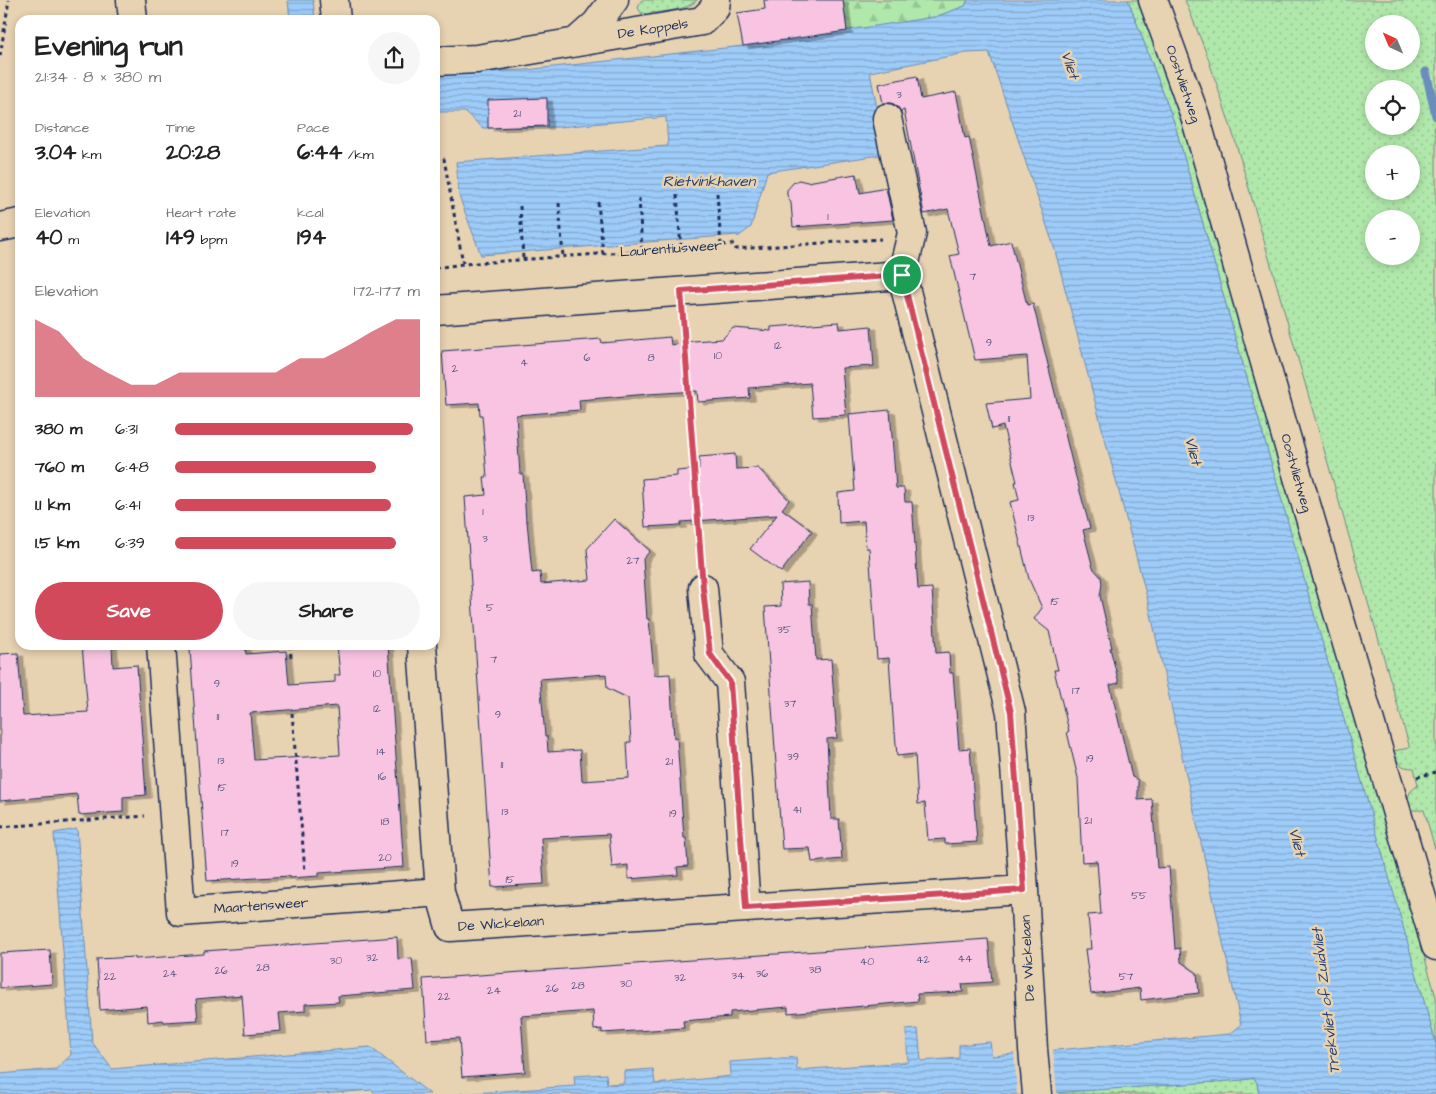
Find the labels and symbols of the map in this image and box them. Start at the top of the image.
street label: De Koppels [616,14,690,44]
north arrow [1365,15,1420,70]
street label: Oostvlietweg [1160,43,1206,125]
water label: Vliet [1056,48,1085,83]
house number: 3 [896,87,902,102]
house number: 21 [513,106,521,121]
water label: Rietvinkhaven [663,171,757,192]
house number: 1 [827,209,829,224]
street label: Laurentiusweer [619,235,723,263]
pin [881,254,923,296]
house number: 7 [970,269,977,284]
house number: 9 [986,335,992,350]
house number: 12 [774,338,783,353]
house number: 10 [714,348,722,363]
house number: 6 [584,350,591,365]
house number: 8 [647,350,655,365]
house number: 4 [520,355,528,370]
house number: 2 [452,361,459,376]
house number: 11 [1008,411,1011,426]
street label: Oostvlietweg [1275,431,1317,515]
water label: Vliet [1179,435,1207,469]
house number: 1 [482,504,484,519]
house number: 13 [1027,510,1035,525]
house number: 3 [482,531,488,546]
house number: 27 [626,553,640,568]
house number: 15 [1050,594,1060,609]
house number: 5 [486,600,494,615]
house number: 35 [777,622,791,637]
house number: 7 [491,652,498,667]
house number: 10 [373,666,381,681]
house number: 9 [214,676,220,691]
house number: 17 [1072,683,1080,698]
house number: 37 [784,696,796,711]
house number: 12 [373,701,382,716]
house number: 9 [495,707,501,722]
house number: 11 [217,709,220,724]
house number: 14 [377,744,386,759]
house number: 39 [787,749,799,764]
house number: 19 [1086,751,1094,766]
house number: 13 [217,753,225,768]
house number: 21 [665,754,673,769]
house number: 11 [501,757,504,772]
house number: 16 [378,769,386,784]
house number: 15 [217,780,227,795]
house number: 41 [793,802,802,817]
house number: 13 [501,804,509,819]
house number: 19 [669,806,677,821]
house number: 21 [1084,813,1092,828]
house number: 18 [381,814,389,829]
house number: 17 [221,825,229,840]
water label: Vliet [1283,826,1311,860]
house number: 20 [378,850,392,865]
house number: 19 [231,856,239,871]
house number: 15 [505,872,515,887]
house number: 55 [1131,888,1147,903]
street label: Maartensweer [213,893,309,919]
street label: De Wickelaan [457,911,545,937]
street label: De Wickelaan [1016,915,1040,1001]
water label: Trekvliet of Zuidvliet [1306,925,1345,1075]
house number: 32 [366,950,379,965]
house number: 44 [958,951,973,966]
house number: 42 [916,952,931,967]
house number: 30 [330,953,342,968]
house number: 40 [860,954,874,969]
house number: 28 [256,960,270,975]
house number: 38 [809,962,821,977]
house number: 26 [214,963,228,978]
house number: 24 [163,966,177,981]
house number: 36 [756,966,768,981]
house number: 34 [731,968,745,983]
house number: 22 [104,969,117,984]
house number: 57 [1119,969,1134,984]
house number: 32 [674,970,687,985]
house number: 30 [620,976,632,991]
house number: 28 [571,978,585,993]
house number: 26 [545,981,559,996]
house number: 24 [487,983,501,998]
house number: 22 [438,989,451,1004]

